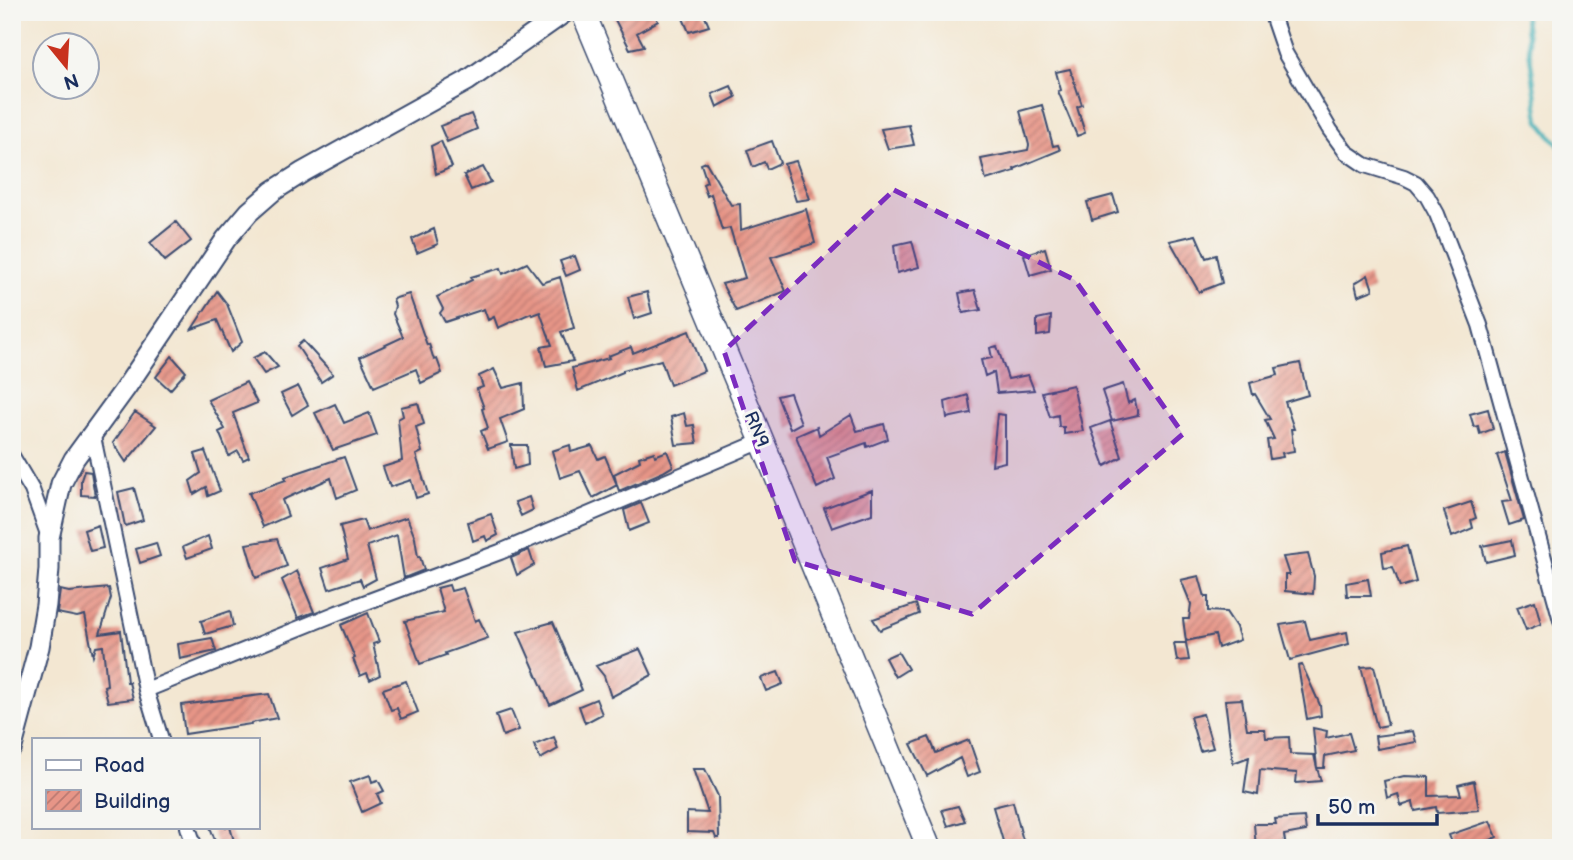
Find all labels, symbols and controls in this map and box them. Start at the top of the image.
north arrow [32,32,102,102]
text: N [60,68,81,94]
street label: RN9 [740,408,773,450]
legend [32,738,259,828]
text: Road [94,753,145,778]
scale bar [1318,783,1436,827]
text: Building [94,789,170,814]
text: 50 m [1328,795,1375,820]

